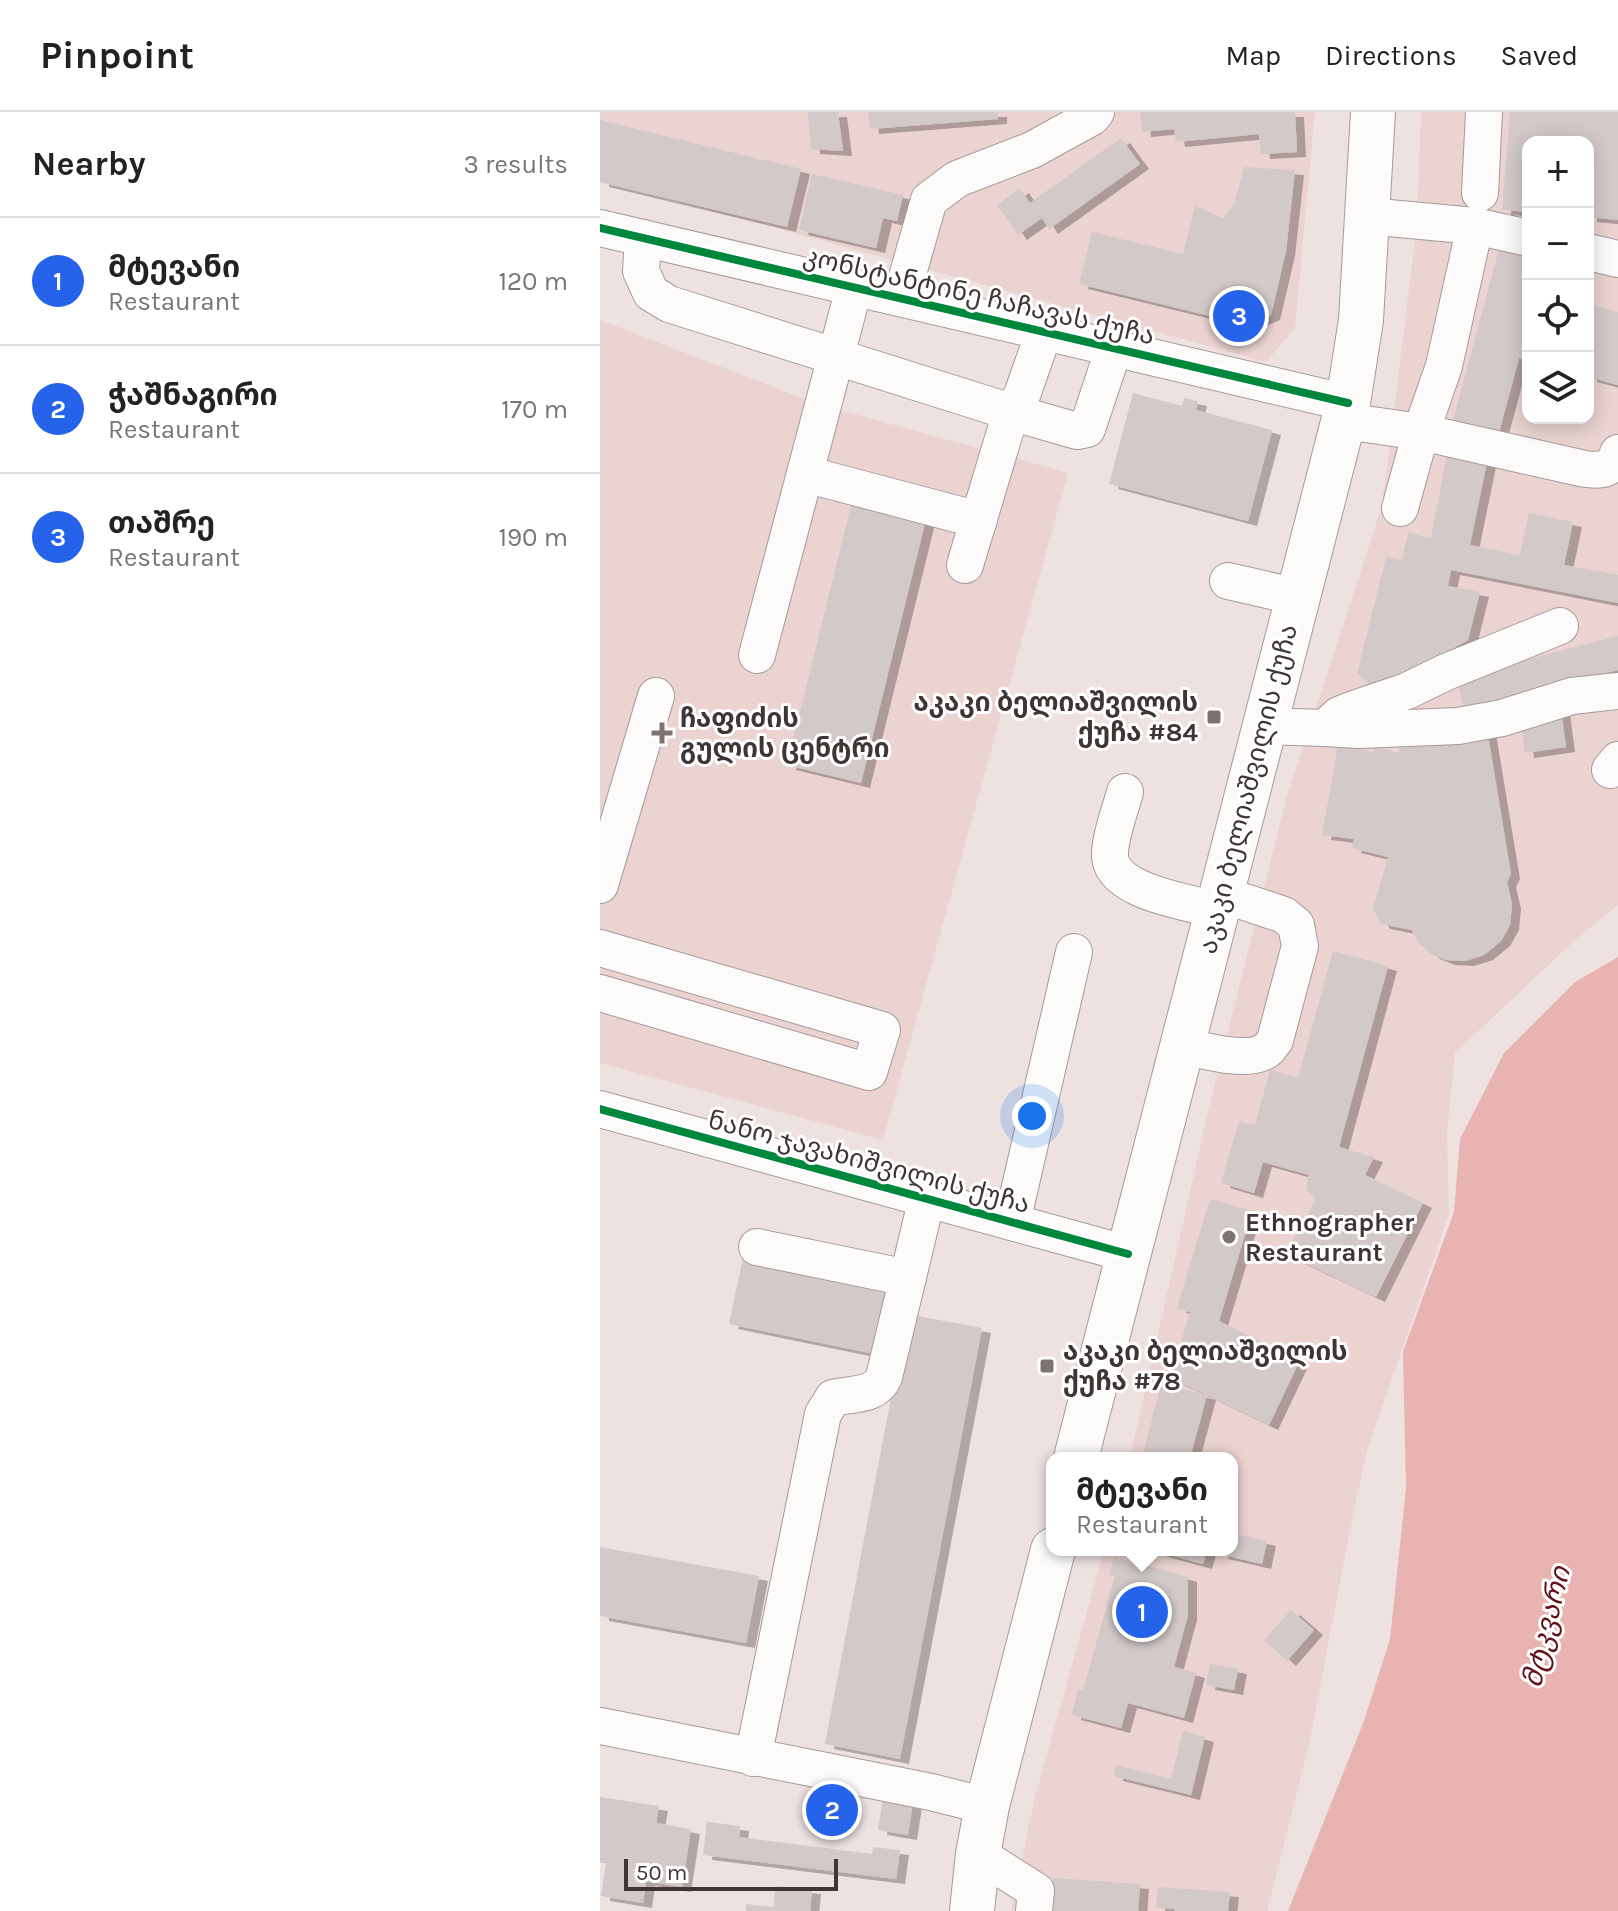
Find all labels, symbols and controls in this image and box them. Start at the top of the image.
text: Pinpoint [40,33,194,78]
text: Map [1226,39,1281,72]
text: Directions [1325,39,1457,72]
text: Saved [1501,39,1578,72]
map controls [1522,136,1594,424]
button: + [1522,136,1594,208]
text: Nearby [32,144,146,184]
text: 3 results [464,149,568,180]
button: − [1522,208,1594,280]
street label: კონსტანტინე ჩაჩავას ქუჩა [800,240,1158,352]
text: მტევანი [108,249,240,285]
text: 1 [53,266,63,297]
text: 120 m [498,266,568,297]
button: locate [1522,280,1594,352]
text: Restaurant [108,286,240,317]
pin: 3 [1213,286,1265,346]
button: layers [1522,352,1594,424]
text: ჭაშნაგირი [108,377,278,413]
text: 2 [50,394,66,425]
text: 170 m [501,394,568,425]
text: Restaurant [108,414,240,445]
text: თაშრე [108,505,215,541]
text: 3 [50,522,66,553]
text: 190 m [498,522,568,553]
text: Restaurant [108,542,240,573]
street label: აკაკი ბელიაშვილის ქუჩა [1192,621,1304,957]
place label: აკაკი ბელიაშვილის ქუჩა #84 [913,687,1199,748]
place label: ჩაფიძის გულის ცენტრი [680,703,889,764]
marker: აკაკი ბელიაშვილის ქუჩა #84 [1205,708,1223,726]
marker: ჩაფიძის გულის ცენტრი [651,722,673,744]
your location [1012,1096,1052,1136]
street label: ნანო ჯავახიშვილის ქუჩა [705,1104,1033,1220]
place label: Ethnographer Restaurant [1245,1207,1415,1268]
marker: Ethnographer Restaurant [1220,1228,1238,1246]
place label: აკაკი ბელიაშვილის ქუჩა #78 [1063,1336,1348,1397]
marker: აკაკი ბელიაშვილის ქუჩა #78 [1038,1357,1056,1375]
popup [1046,1452,1238,1556]
text: მტევანი [1076,1472,1208,1508]
text: Restaurant [1076,1509,1208,1540]
water label: მტკვარი [1515,1561,1577,1691]
pin: 1 [1116,1582,1168,1642]
pin: 2 [806,1780,858,1840]
scale bar [624,1855,838,1891]
text: 50 m [636,1860,687,1886]

